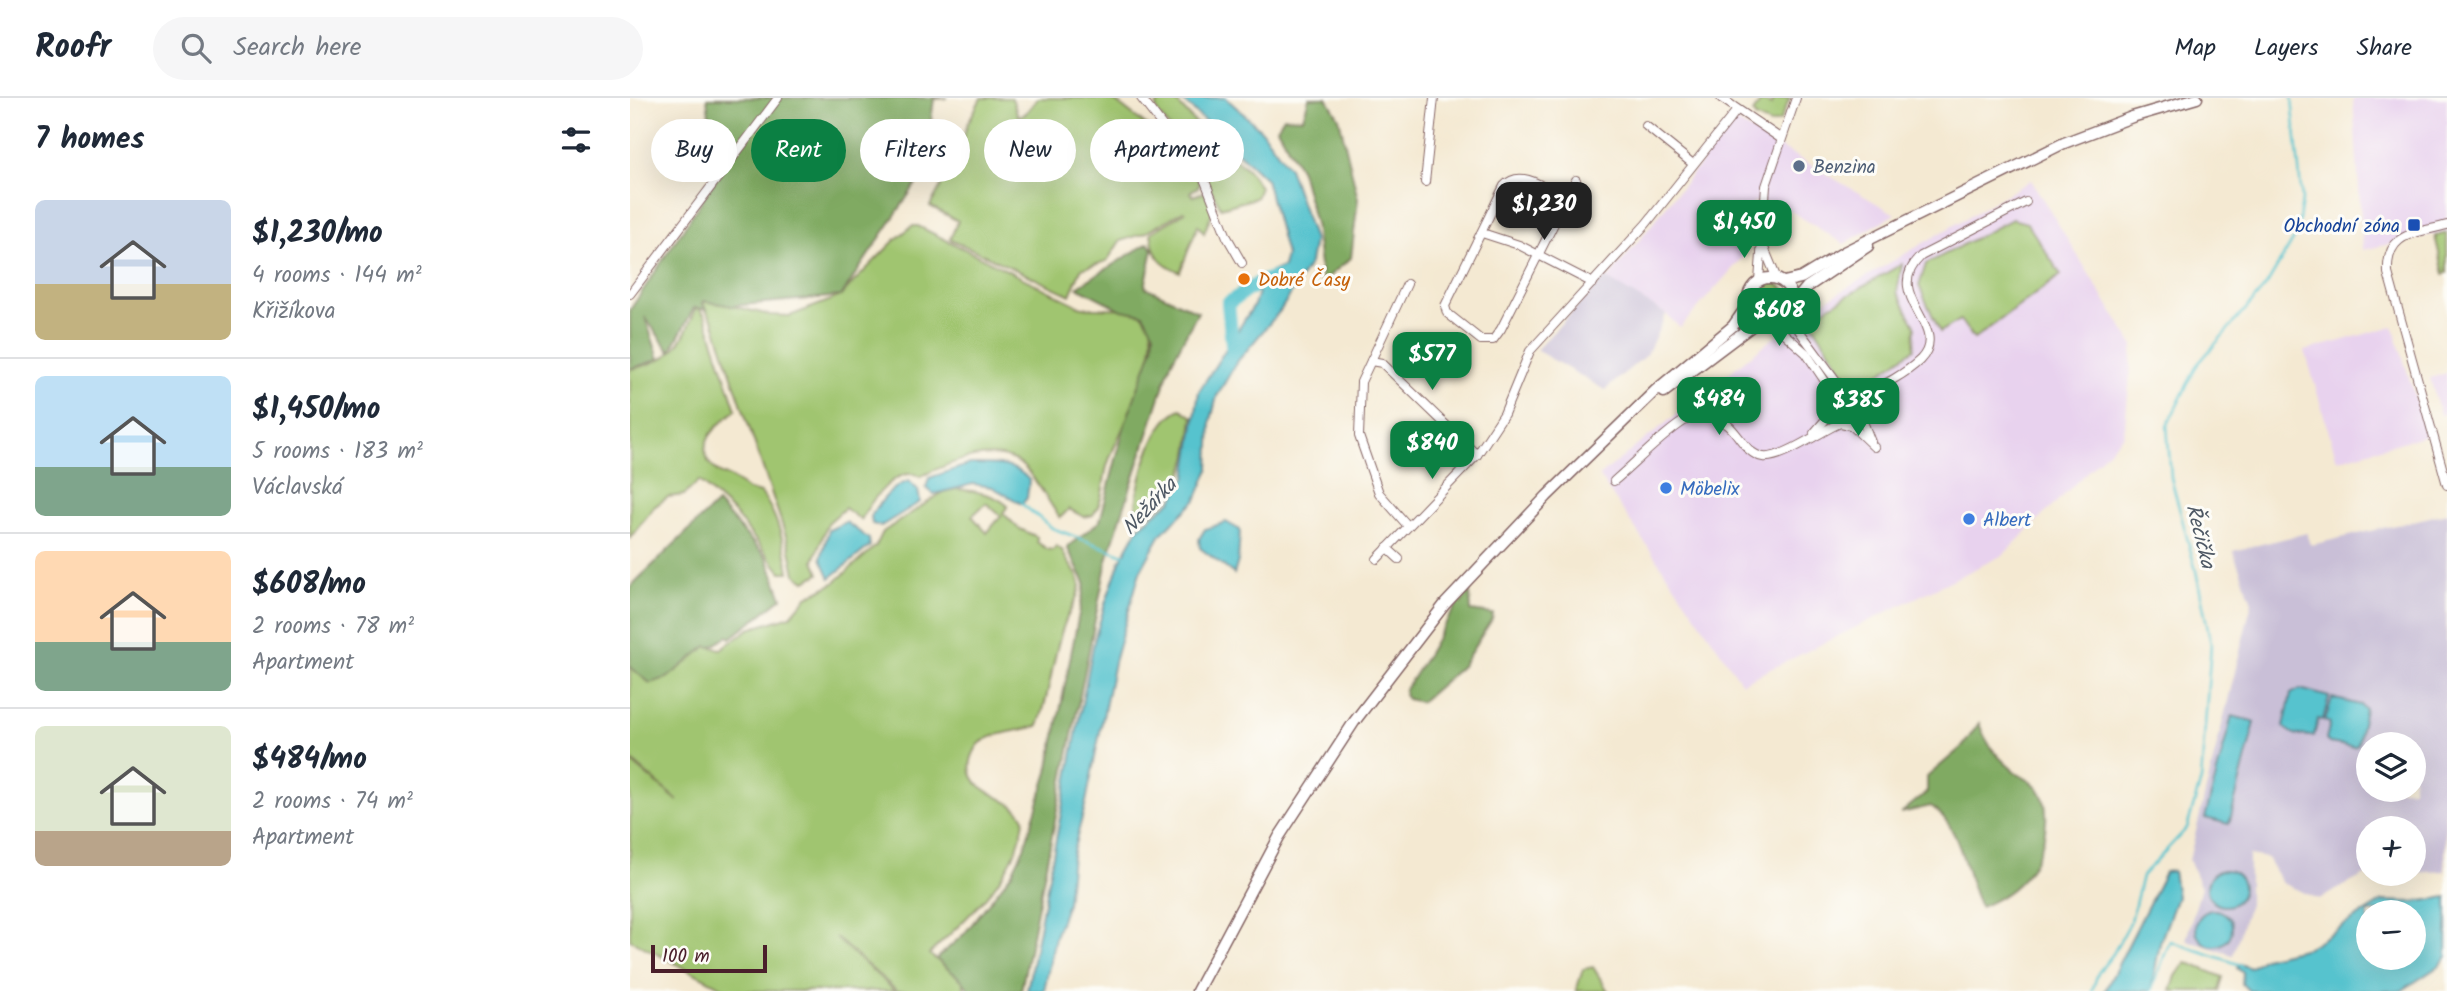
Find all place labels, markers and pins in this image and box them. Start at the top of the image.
place label: Benzina [1813,153,1876,183]
marker: Benzina [1791,158,1807,174]
pin: $1,230 [1487,183,1601,242]
pin: $1,450 [1687,200,1801,260]
place label: Obchodní zóna [2283,212,2400,242]
marker: Obchodní zóna [2406,217,2422,233]
place label: Dobré Časy [1258,266,1351,296]
marker: Dobré Časy [1236,271,1252,287]
pin: $608 [1738,288,1820,348]
pin: $577 [1391,332,1473,392]
pin: $484 [1678,378,1760,437]
pin: $385 [1817,378,1899,438]
pin: $840 [1391,422,1473,481]
place label: Möbelix [1680,475,1740,505]
marker: Möbelix [1658,480,1674,496]
place label: Albert [1983,506,2032,536]
marker: Albert [1961,511,1977,527]

